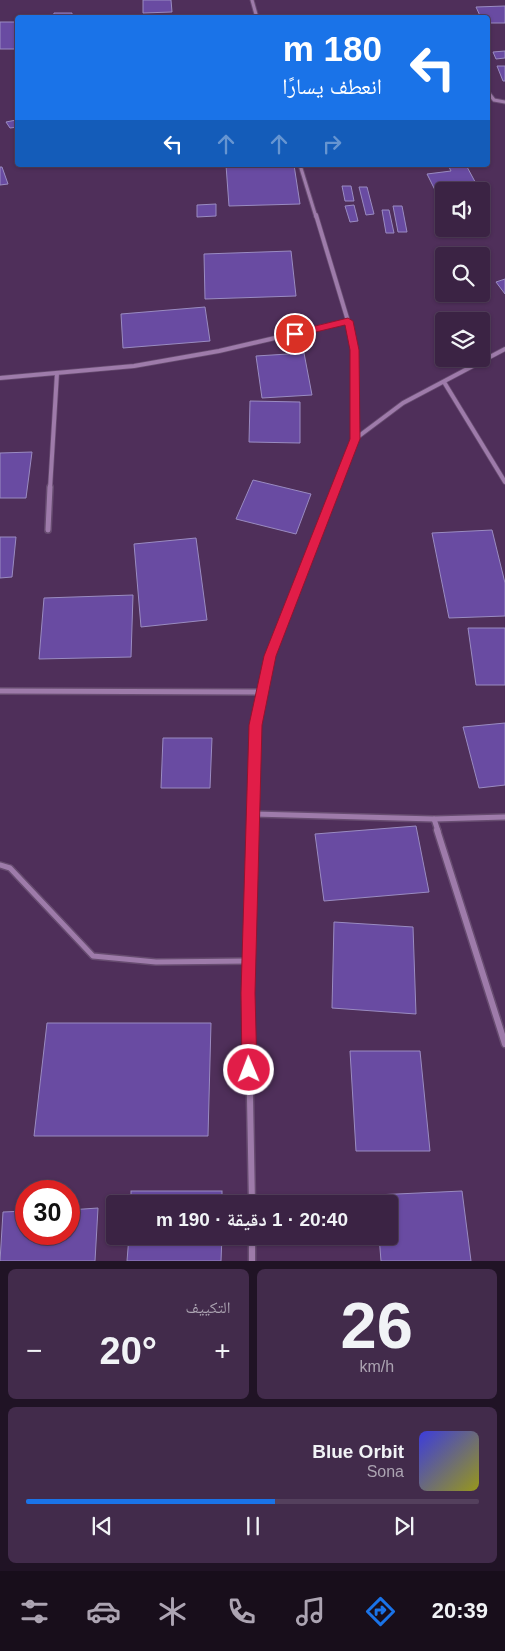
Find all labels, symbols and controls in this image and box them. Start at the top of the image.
text: 180 m [283,29,382,68]
icon: left [400,35,465,100]
text: انعطف يسارًا [282,74,382,99]
icon: left [159,130,187,158]
icon: ahead [212,130,240,158]
icon: ahead [265,130,293,158]
icon: right [318,130,346,158]
map controls [435,182,490,367]
button: sound [435,182,490,237]
button: search [435,247,490,302]
button: layers [435,312,490,367]
pin [274,313,316,355]
icon: arrive [281,320,309,348]
position arrow [222,1043,274,1095]
speed limit sign: 30 [15,1180,80,1245]
text: 20:40 · 1 دقيقة · 190 m [156,1209,348,1230]
text: 26 [341,1289,413,1362]
text: التكييف [186,1299,231,1316]
text: 20° [100,1330,157,1372]
text: − [26,1335,42,1366]
text: + [214,1335,231,1366]
text: km/h [359,1358,394,1375]
text: Blue Orbit [312,1441,404,1462]
text: Sona [367,1463,404,1480]
icon: previous [88,1512,116,1540]
icon: pause [239,1512,267,1540]
icon: next [390,1512,418,1540]
icon: filters [17,1594,52,1629]
icon: car [86,1594,121,1629]
icon: climate [155,1594,190,1629]
icon: phone [224,1594,259,1629]
icon: music [293,1594,328,1629]
icon: directions [363,1594,398,1629]
text: 20:39 [432,1598,488,1623]

